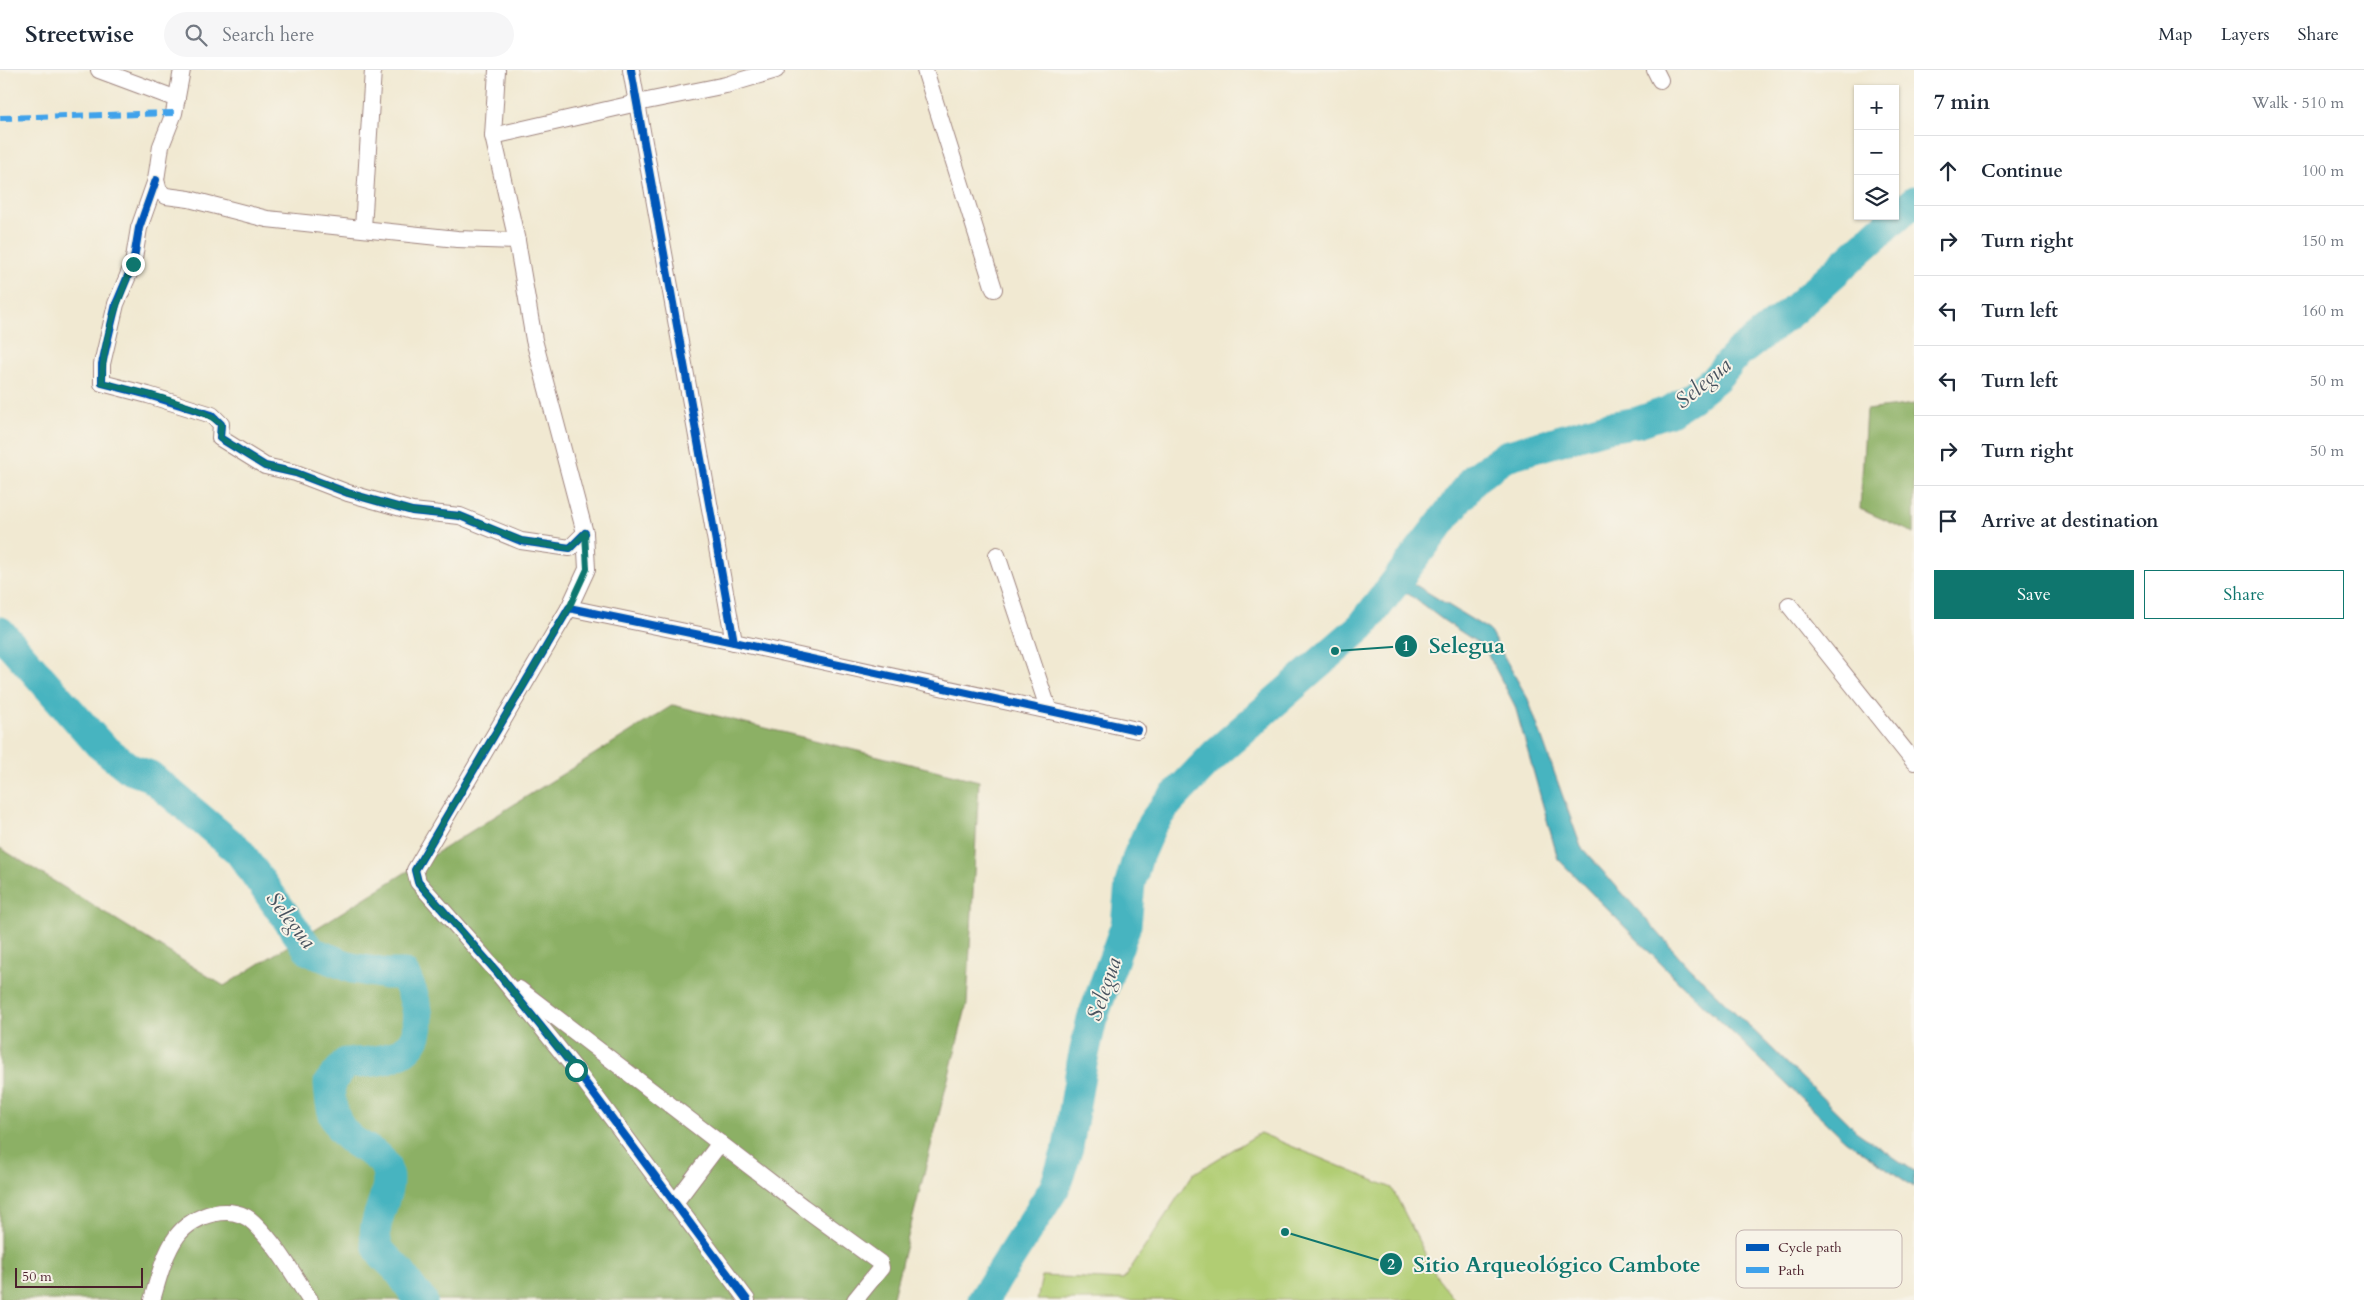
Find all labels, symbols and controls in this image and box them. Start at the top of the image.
search box [164,12,514,57]
text: Streetwise [25,18,134,51]
icon: search [182,21,210,49]
text: Search here [222,22,314,48]
text: Map [2158,22,2193,47]
text: Layers [2221,22,2270,47]
text: Share [2298,22,2339,47]
map controls [1854,85,1899,220]
button: + [1854,85,1899,130]
text: 7 min [1934,88,1990,117]
text: Walk · 510 m [2252,92,2344,114]
button: − [1854,130,1899,175]
icon: ahead [1934,157,1962,185]
text: Continue [1981,158,2063,184]
text: 100 m [2302,160,2344,182]
button: layers [1854,175,1899,220]
icon: right [1934,227,1962,255]
text: Turn right [1981,228,2073,254]
text: 150 m [2302,230,2344,252]
route end [122,253,145,276]
icon: left [1934,297,1962,325]
text: Turn left [1981,298,2058,324]
text: 160 m [2302,300,2344,322]
water label: Selegua [1668,350,1738,416]
icon: left [1934,367,1962,395]
text: Turn left [1981,368,2058,394]
text: 50 m [2310,370,2344,392]
icon: right [1934,437,1962,465]
text: Turn right [1981,438,2073,464]
text: 50 m [2310,440,2344,462]
icon: arrive [1934,507,1962,535]
text: Arrive at destination [1981,508,2158,534]
button: Save [1934,570,2134,619]
button: Share [2144,570,2344,619]
callout: Selegua [1394,627,1515,664]
text: Selegua [1429,631,1505,661]
text: 1 [1402,636,1410,656]
water label: Selegua [259,885,323,955]
water label: Selegua [1079,953,1129,1025]
route start [565,1059,588,1082]
legend [1736,1230,1902,1288]
text: Cycle path [1778,1238,1842,1257]
callout: Sitio Arqueológico Cambote [1379,1245,1711,1282]
text: Sitio Arqueológico Cambote [1413,1250,1701,1280]
text: 2 [1387,1254,1395,1274]
text: Path [1778,1261,1805,1280]
scale bar [15,1265,142,1288]
text: 50 m [22,1267,52,1286]

